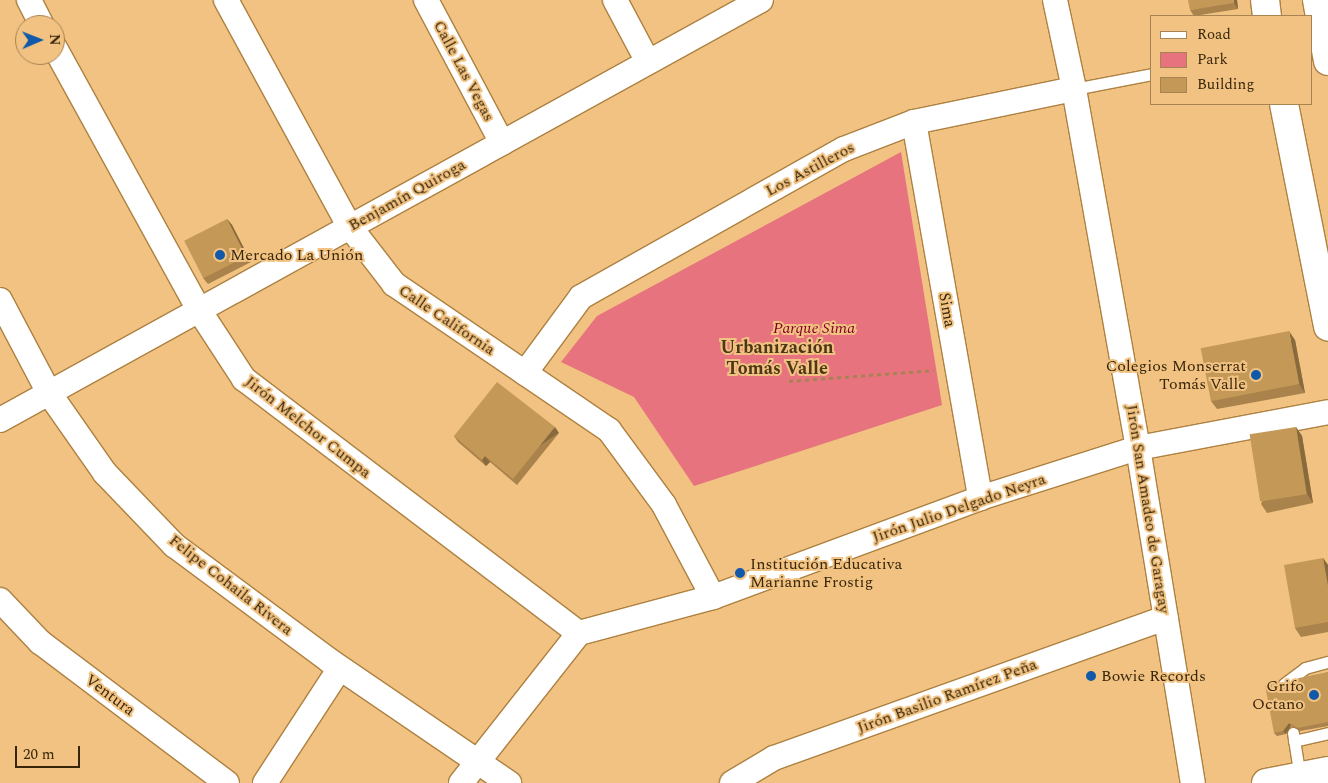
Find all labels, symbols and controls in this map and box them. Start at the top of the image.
north arrow [15,15,65,65]
legend [1150,15,1313,105]
street label: Calle Las Vegas [429,17,499,125]
text: Road [1197,23,1231,46]
text: N [44,34,65,46]
text: Park [1197,48,1228,71]
text: Building [1197,73,1254,96]
street label: Los Astilleros [762,138,858,200]
street label: Benjamín Quiroga [345,155,469,235]
place label: Mercado La Unión [230,245,363,265]
marker: Mercado La Unión [214,249,226,261]
street label: Calle California [395,281,499,359]
street label: Sima [935,291,959,329]
park label: Parque Sima [773,318,855,338]
district label: Urbanización Tomás Valle [720,338,834,380]
place label: Colegios Monserrat Tomás Valle [1106,356,1246,394]
marker: Colegios Monserrat Tomás Valle [1250,369,1262,381]
street label: Jirón Melchor Cumpa [241,372,375,482]
street label: Jirón San Amadeo de Garagay [1122,403,1174,615]
street label: Jirón Julio Delgado Neyra [870,469,1048,547]
street label: Felipe Cohaila Rivera [165,531,297,639]
place label: Institución Educativa Marianne Frostig [750,554,902,592]
marker: Institución Educativa Marianne Frostig [734,567,746,579]
street label: Jirón Basilio Ramírez Peña [855,655,1039,737]
place label: Bowie Records [1101,666,1206,686]
street label: Ventura [81,670,139,720]
marker: Bowie Records [1085,670,1097,682]
place label: Grifo Octano [1252,676,1304,714]
marker: Grifo Octano [1308,689,1320,701]
scale bar [18,736,82,768]
text: 20 m [23,743,55,766]

